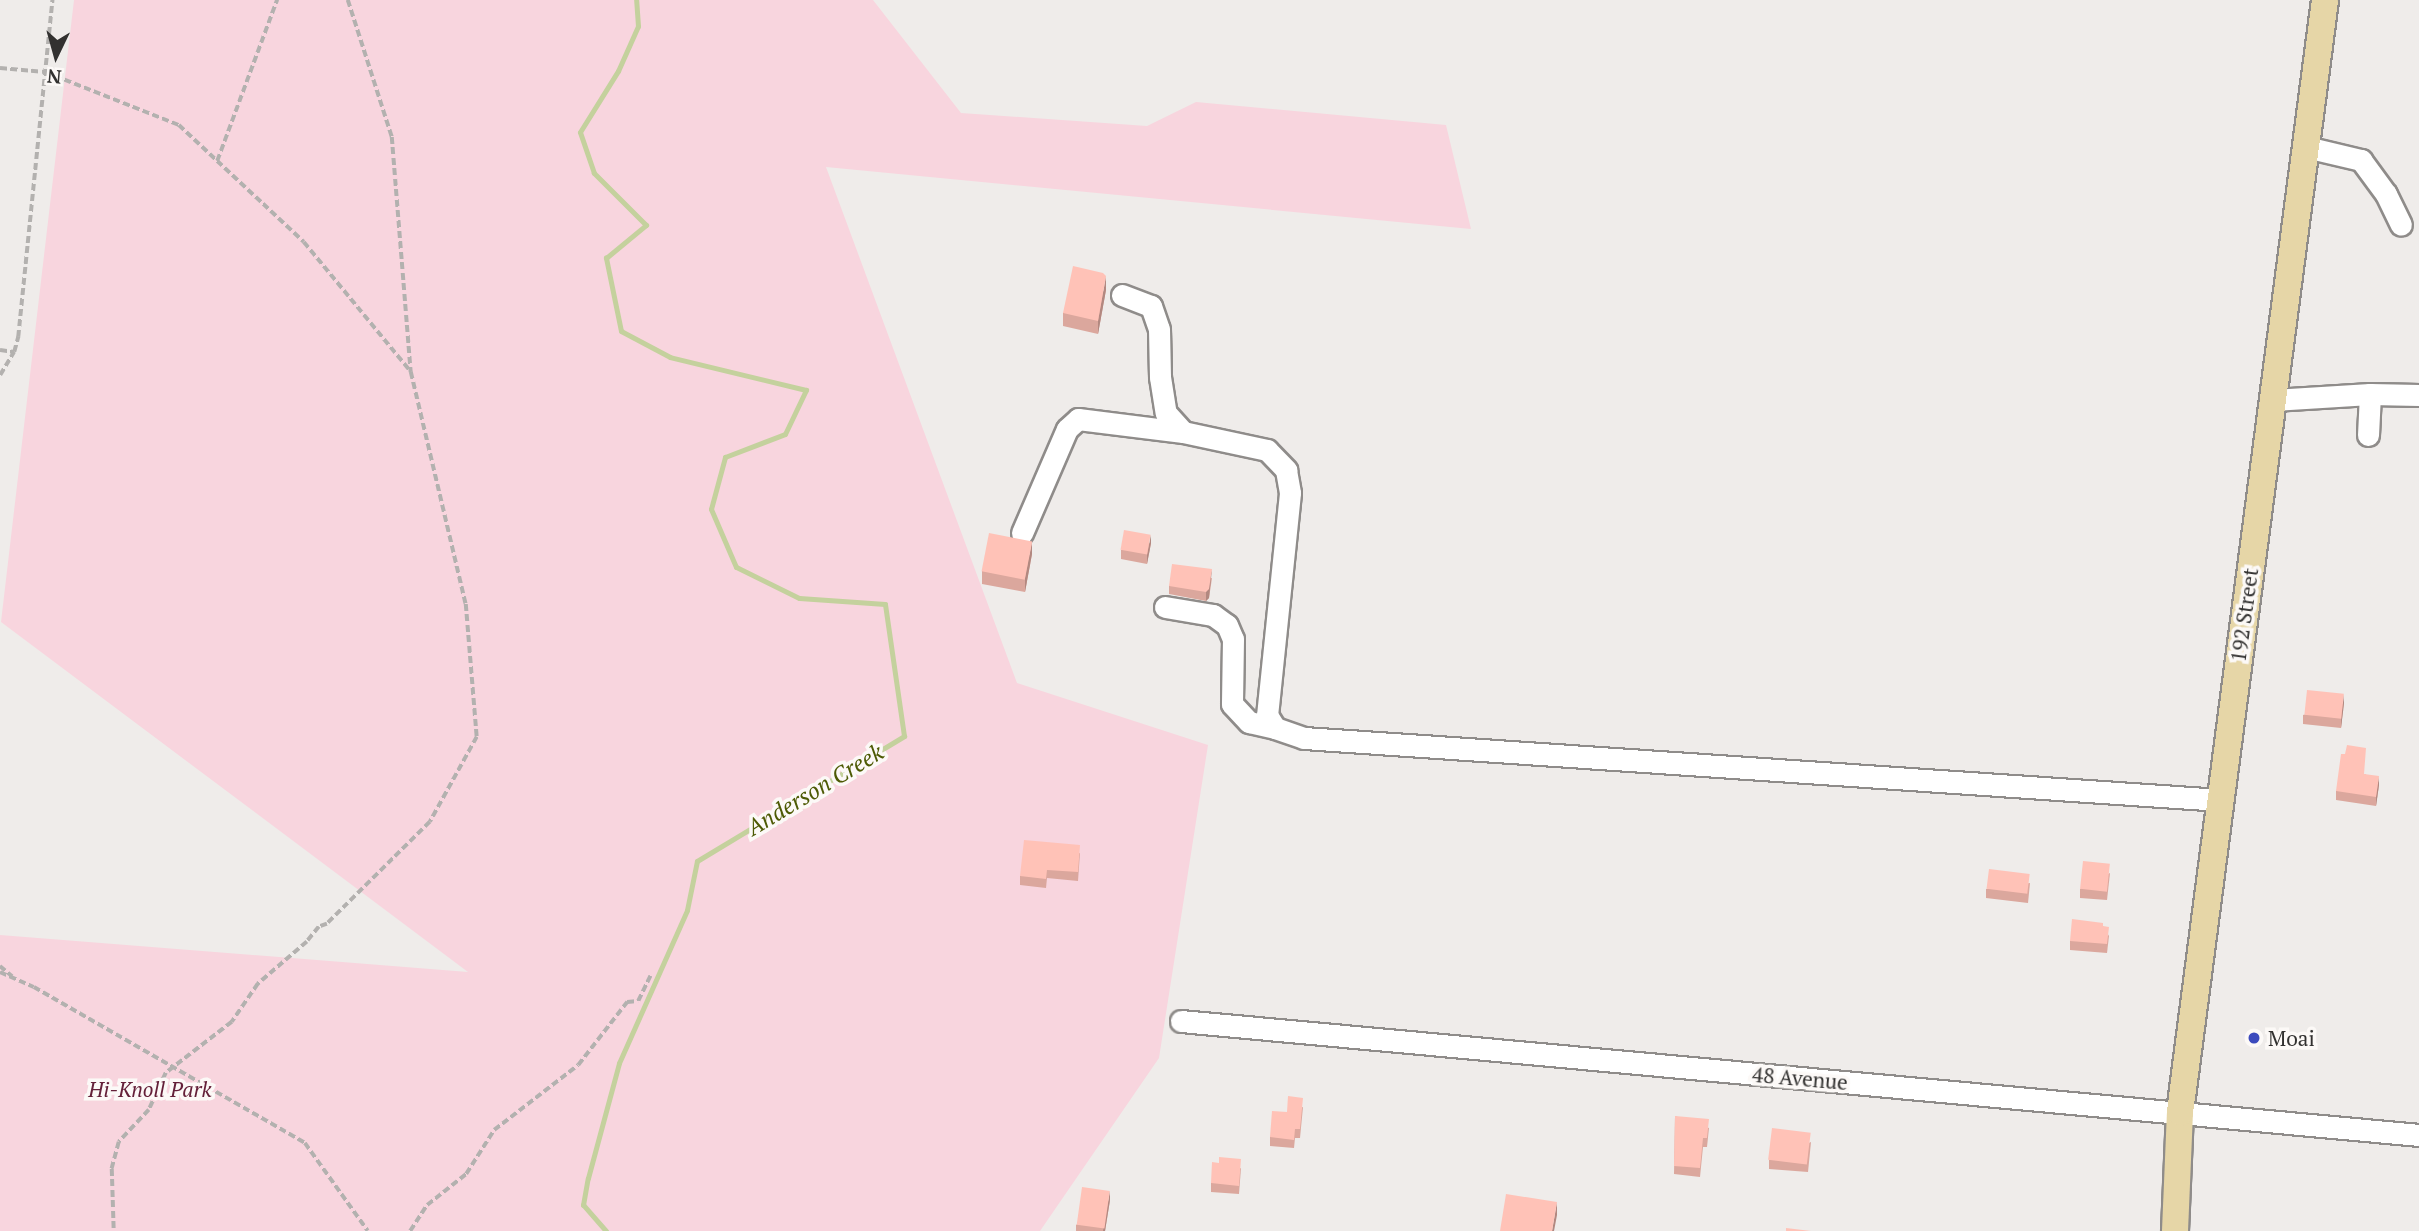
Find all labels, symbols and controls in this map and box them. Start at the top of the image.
north arrow [21,21,91,91]
text: N [46,64,62,90]
street label: 192 Street [2225,566,2263,664]
water label: Anderson Creek [742,738,888,842]
place label: Moai [2268,1025,2315,1051]
marker: Moai [2246,1030,2262,1046]
street label: 48 Avenue [1751,1061,1849,1095]
park label: Hi-Knoll Park [88,1076,212,1102]

